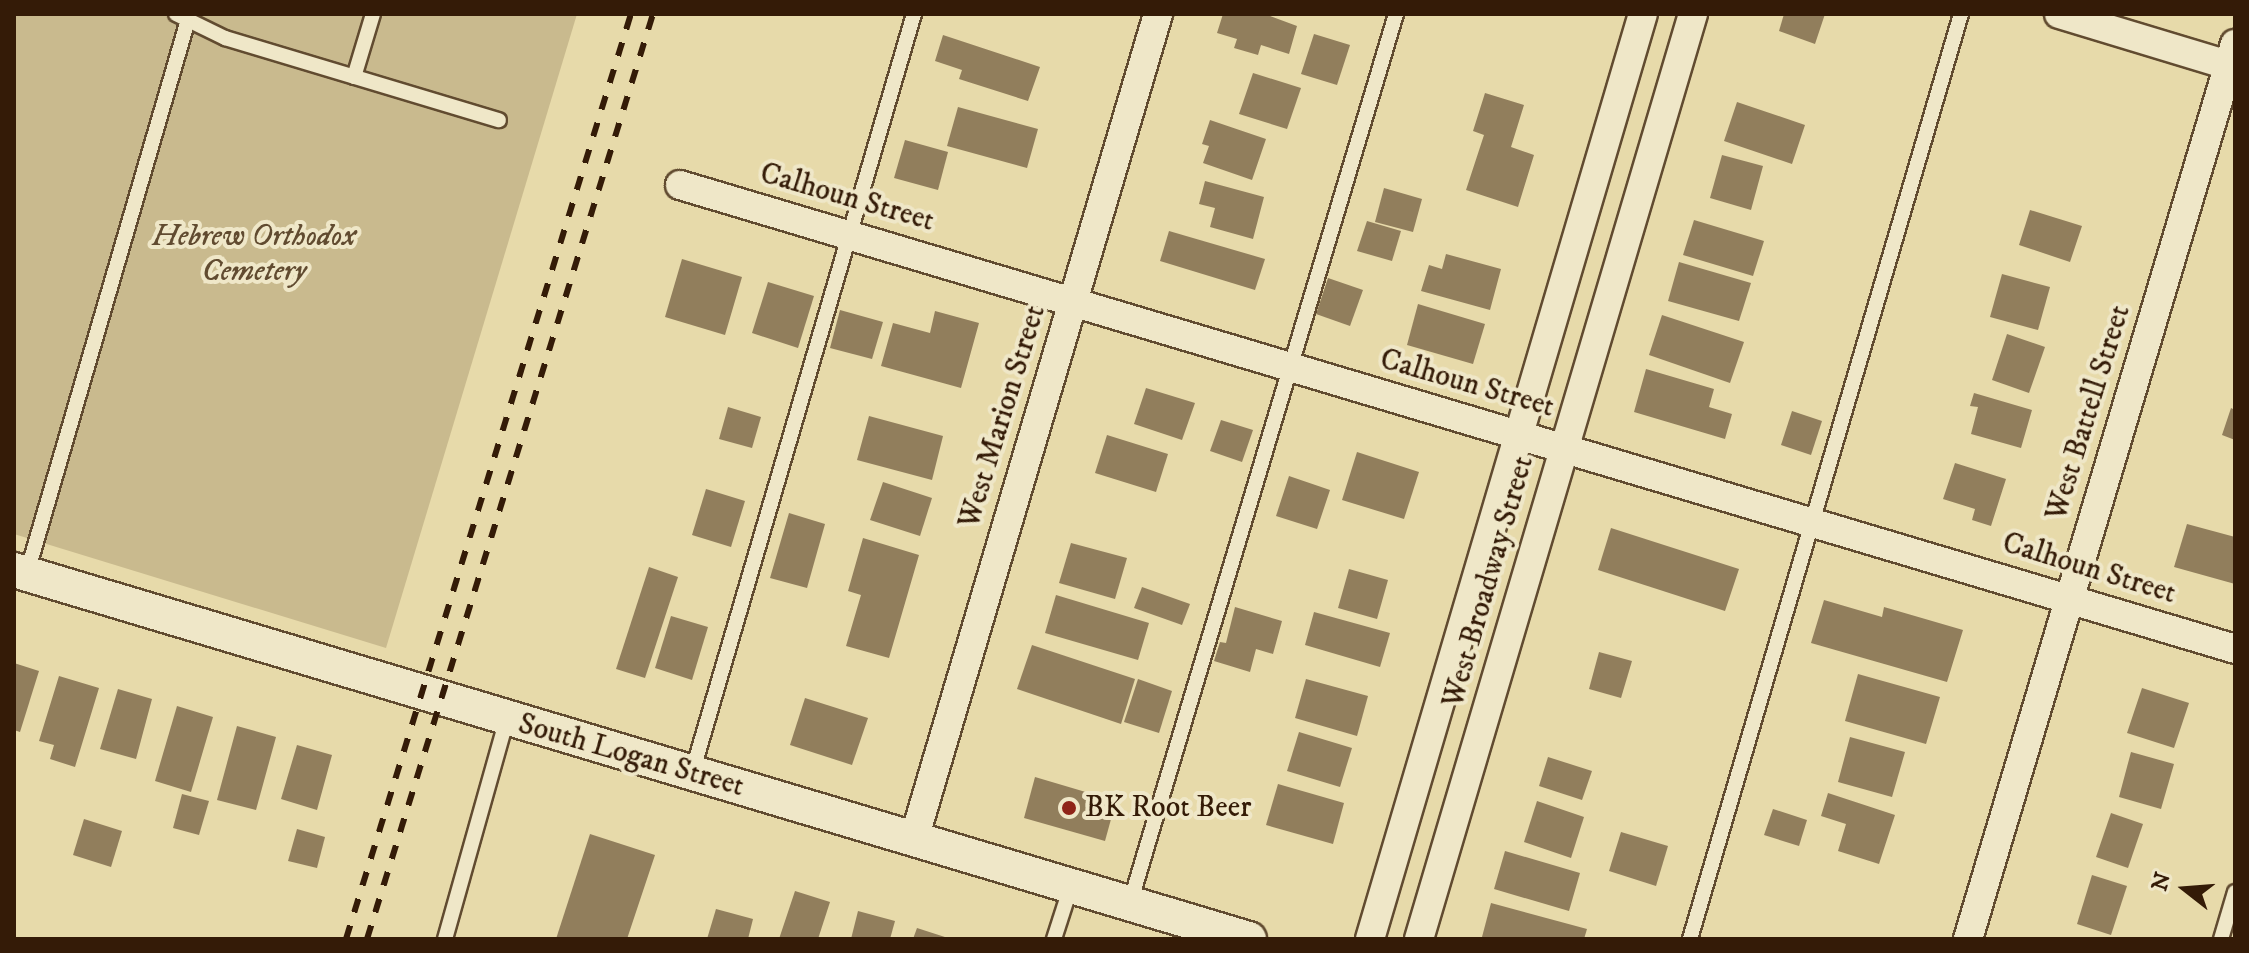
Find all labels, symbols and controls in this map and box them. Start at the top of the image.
street label: Calhoun Street [756,156,938,240]
park label: Hebrew Orthodox Cemetery [152,219,356,290]
street label: West Marion Street [952,301,1054,533]
street label: West Battell Street [2039,301,2139,525]
street label: Calhoun Street [1376,342,1558,426]
street label: West Broadway Street [1436,452,1542,712]
street label: Calhoun Street [1998,526,2180,612]
street label: South Logan Street [514,707,748,805]
place label: BK Root Beer [1085,790,1251,826]
marker: BK Root Beer [1060,799,1078,817]
north arrow [2145,849,2225,929]
text: N [2146,869,2177,894]

